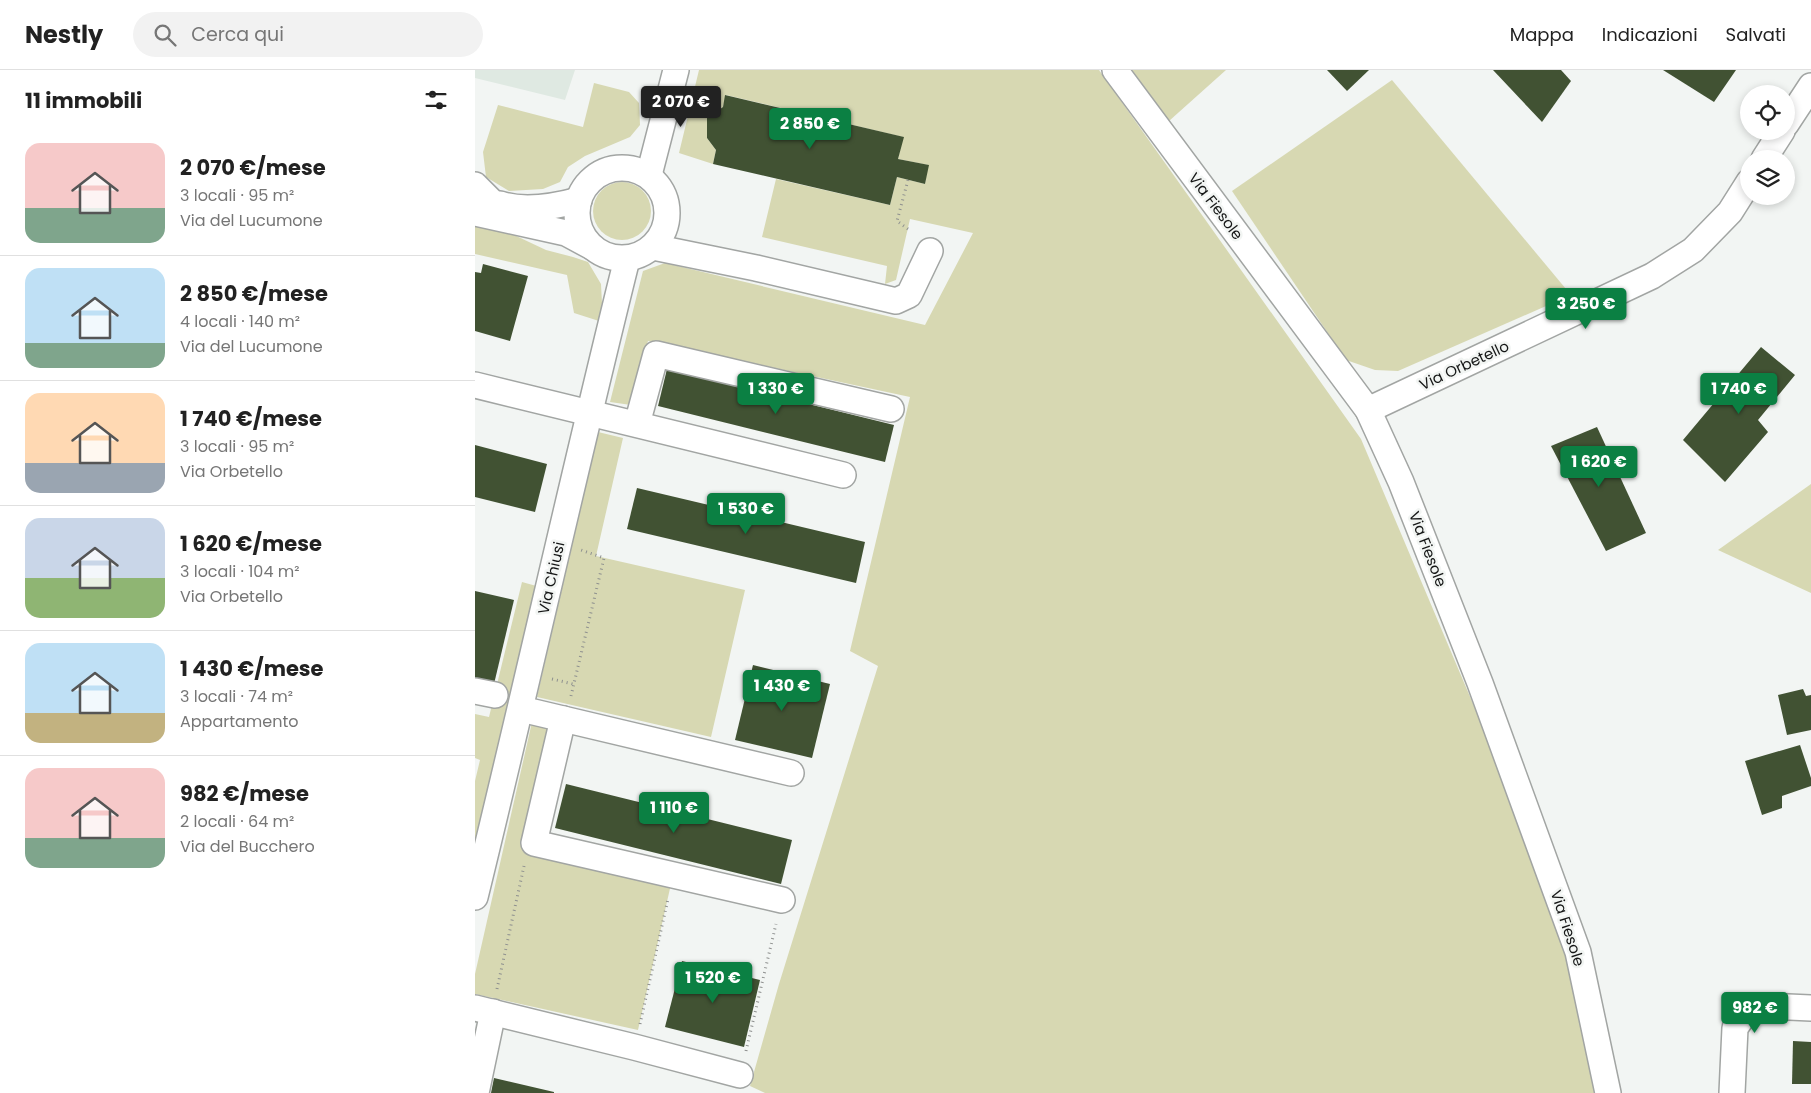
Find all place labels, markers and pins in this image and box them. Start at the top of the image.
pin: 2 070 € [635,85,727,128]
pin: 2 850 € [764,108,856,150]
pin: 3 250 € [1540,288,1632,330]
pin: 1 330 € [730,372,822,415]
pin: 1 740 € [1693,372,1785,415]
pin: 1 620 € [1553,446,1645,488]
pin: 1 530 € [700,492,792,535]
pin: 1 430 € [736,670,828,712]
pin: 1 110 € [628,792,720,834]
pin: 1 520 € [667,962,759,1004]
pin: 982 € [1720,992,1790,1034]

